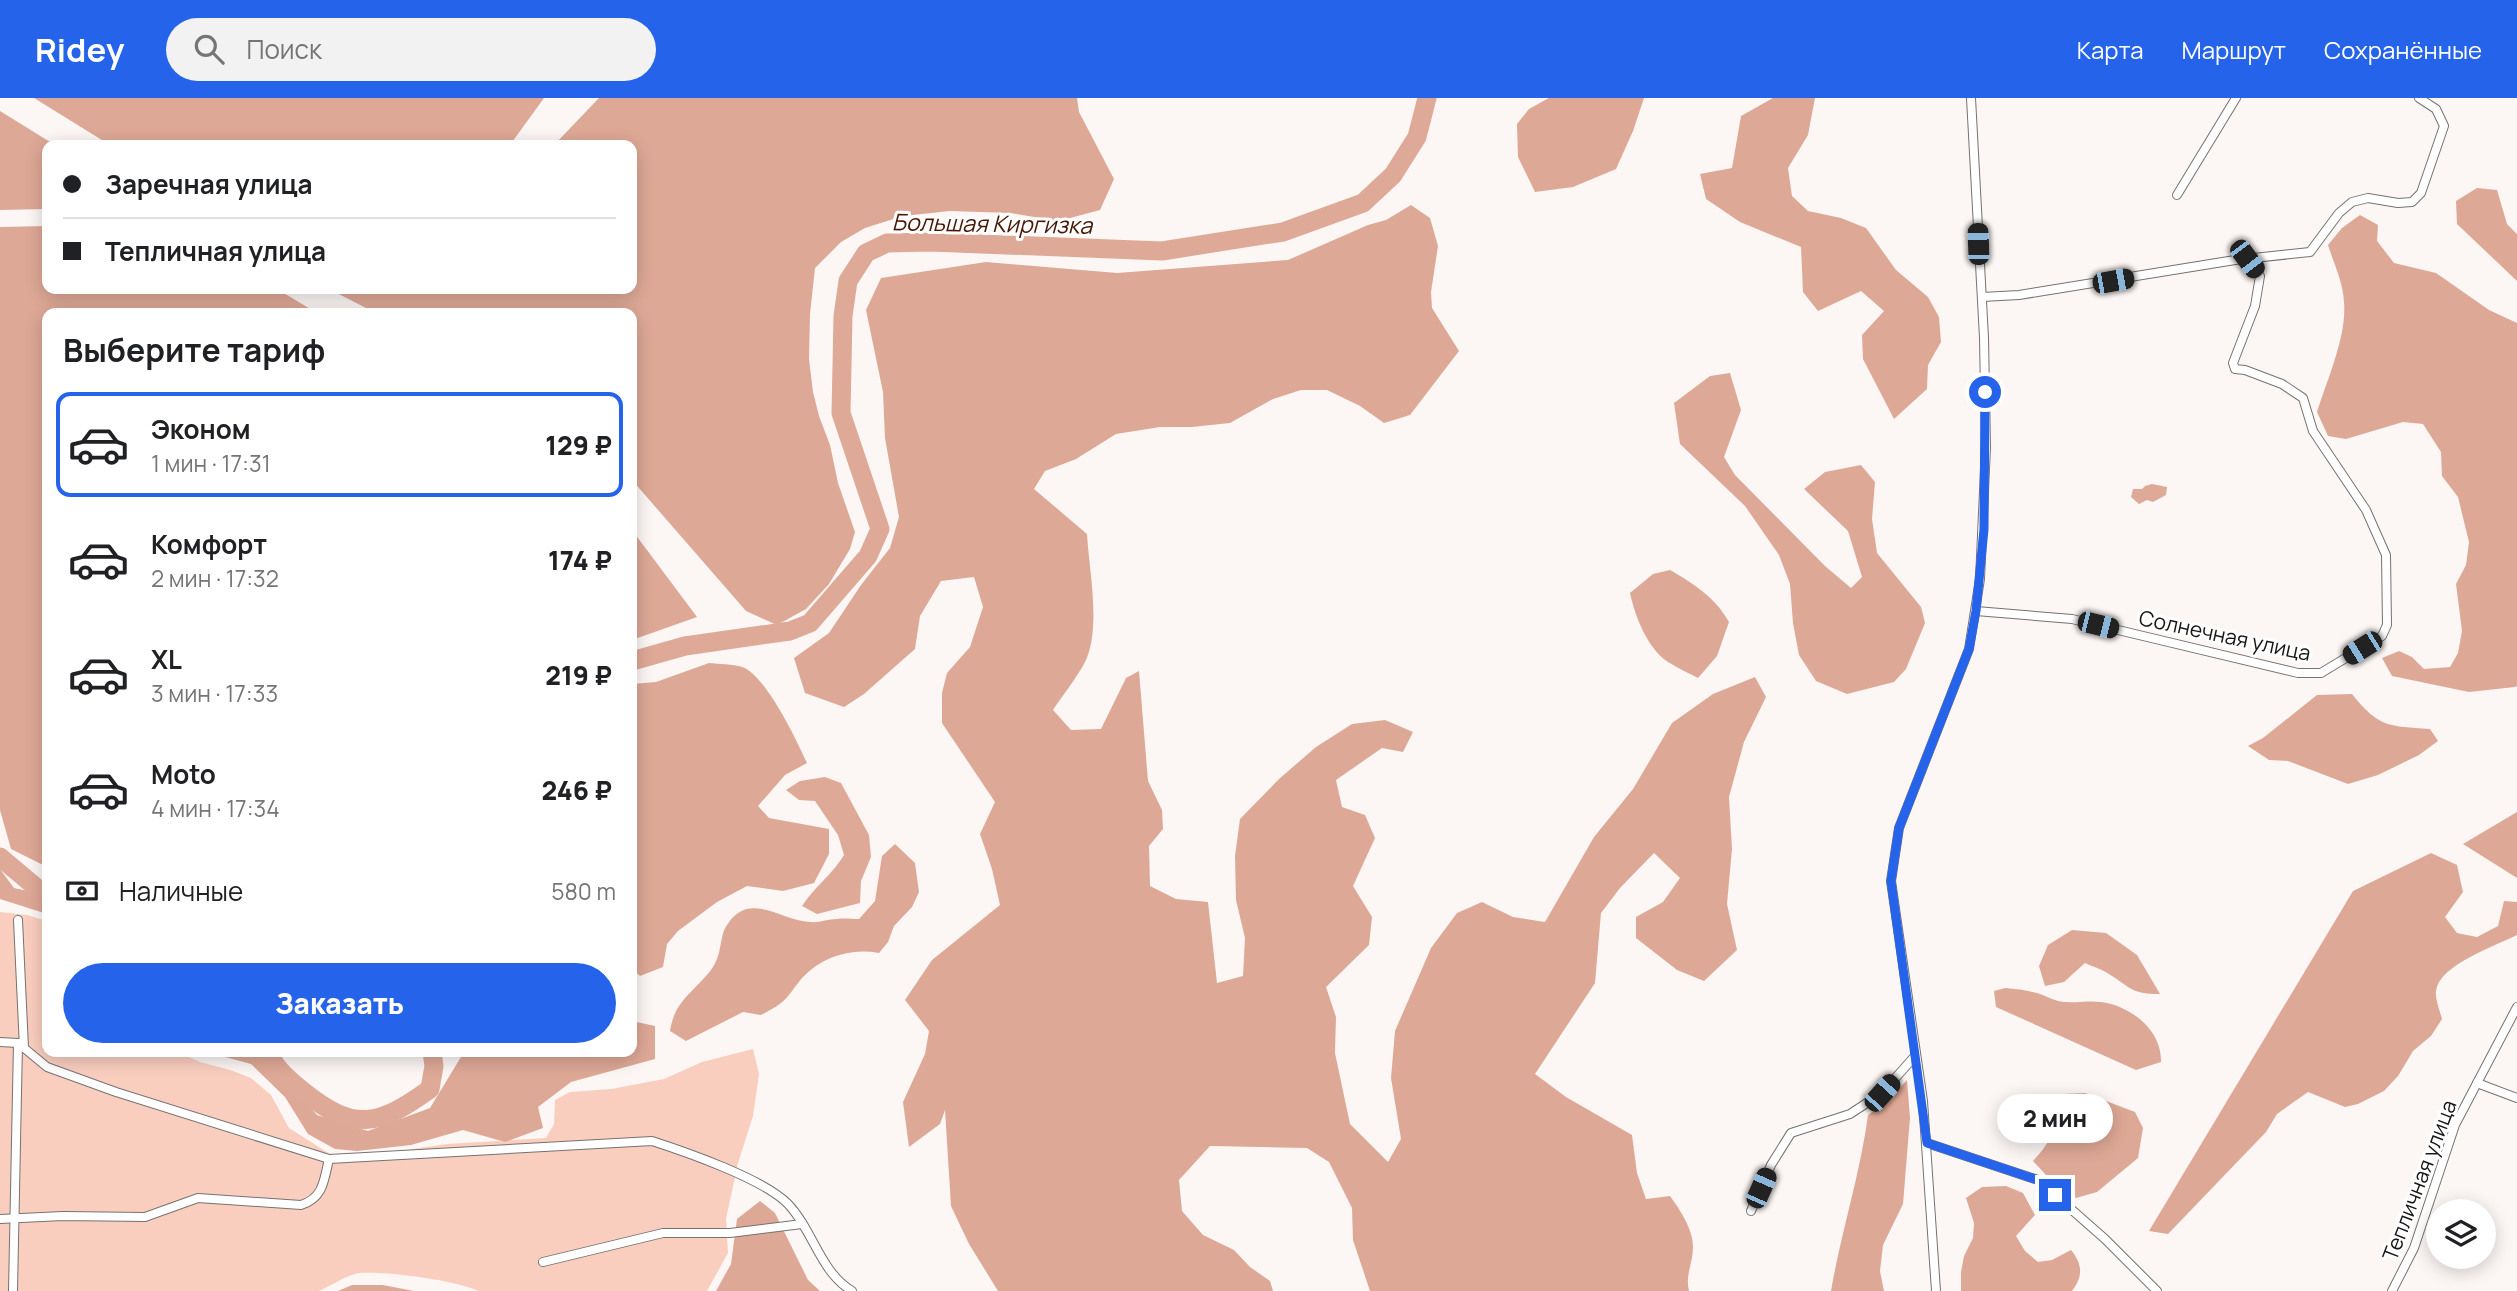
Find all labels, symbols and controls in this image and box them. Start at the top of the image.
search box [166,18,656,81]
text: Ridey [35,27,124,72]
icon: search [190,30,228,68]
text: Поиск [246,31,322,67]
text: Карта [2077,33,2144,66]
text: Маршрут [2182,33,2286,66]
text: Сохранённые [2324,33,2482,66]
text: Заречная улица [105,166,313,202]
water label: Большая Киргизка [892,205,1094,241]
car [1967,223,1990,265]
text: Тепличная улица [105,233,326,269]
car [2226,236,2269,282]
car [2091,267,2136,295]
text: Выберите тариф [63,328,325,372]
route start [1969,376,2001,408]
text: Эконом [151,411,251,447]
icon: car [67,413,130,476]
text: 129 ₽ [545,427,612,463]
text: 1 мин · 17:31 [151,447,271,479]
text: Комфорт [151,526,267,562]
icon: car [67,528,130,591]
text: 174 ₽ [548,542,612,578]
text: 2 мин · 17:32 [151,562,279,594]
street label: Солнечная улица [2137,603,2313,667]
car [2076,610,2121,640]
car [2339,628,2386,668]
text: XL [151,641,182,677]
icon: car [67,643,130,706]
text: 219 ₽ [545,657,612,693]
text: 3 мин · 17:33 [151,677,278,709]
text: Moto [151,756,216,792]
icon: car [67,758,130,821]
text: 246 ₽ [542,772,612,808]
text: 4 мин · 17:34 [151,792,280,824]
icon: cash [63,872,101,910]
text: Наличные [119,873,243,909]
text: 580 m [551,875,616,907]
button: Заказать [63,963,616,1043]
car [1861,1070,1904,1116]
callout: 2 мин [1997,1094,2113,1142]
street label: Тепличная улица [2375,1096,2463,1264]
text: 2 мин [2023,1102,2087,1134]
car [1743,1165,1780,1211]
route end [2039,1179,2071,1211]
map controls [2426,1199,2496,1269]
button: layers [2426,1199,2496,1269]

